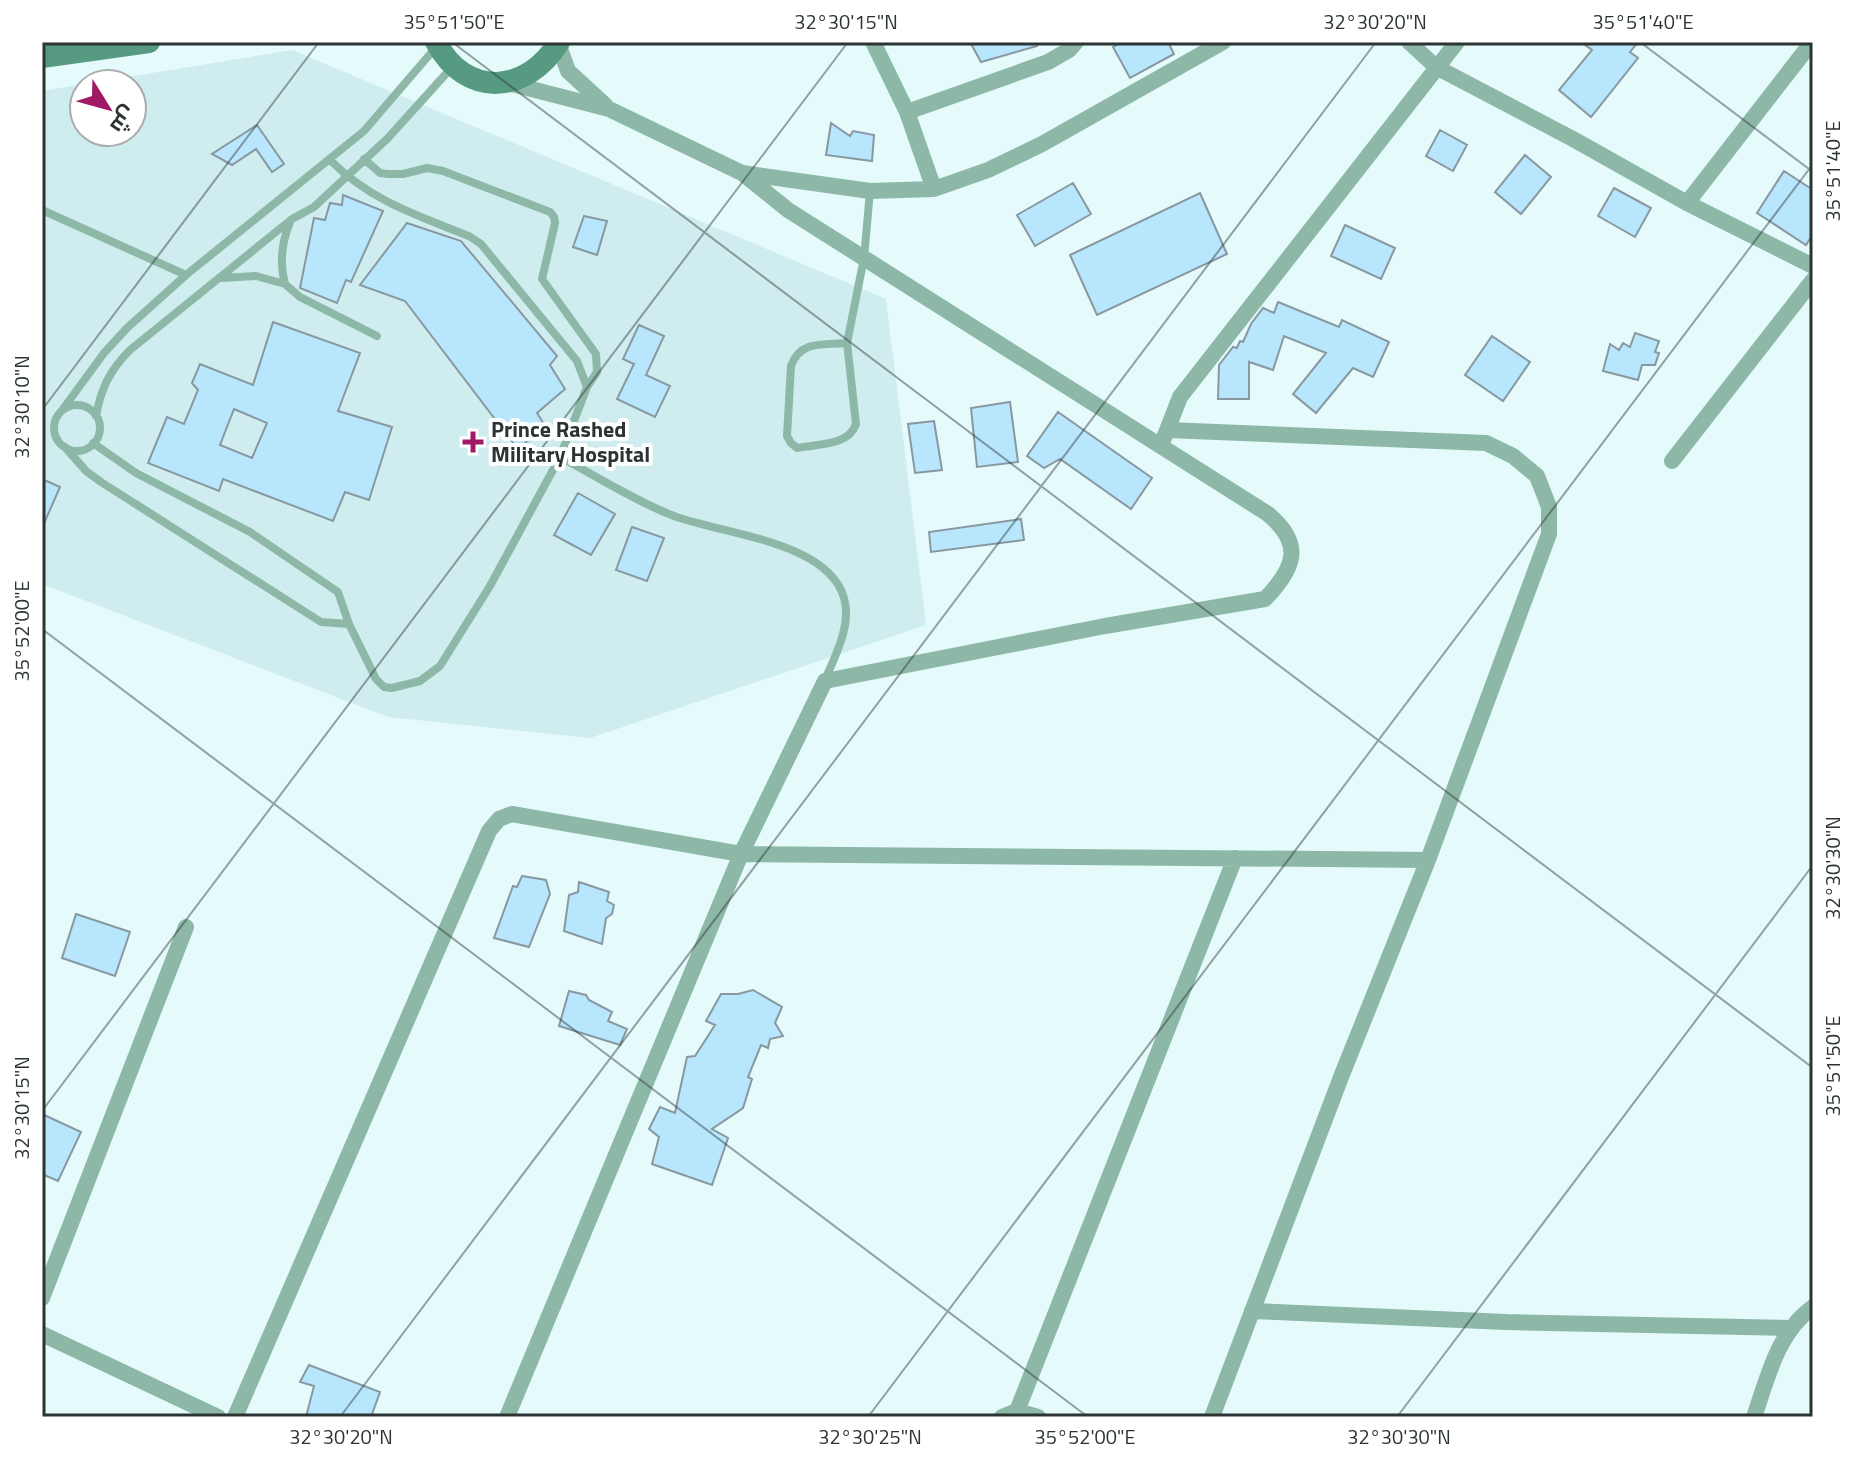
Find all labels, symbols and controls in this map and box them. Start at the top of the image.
text: 35°51'50"E [403,6,505,37]
text: 32°30'15"N [794,6,898,37]
text: 32°30'20"N [1323,6,1427,37]
text: 35°51'40"E [1592,6,1694,37]
north arrow [68,68,148,148]
text: ش [102,99,146,142]
text: 35°51'40"E [1817,120,1848,222]
text: 32°30'10"N [6,355,37,459]
place label: Prince Rashed Military Hospital [491,412,650,471]
marker: Prince Rashed Military Hospital [462,431,484,453]
text: 35°52'00"E [6,580,37,682]
text: 32°30'30"N [1817,816,1848,920]
text: 35°51'50"E [1817,1015,1848,1117]
text: 32°30'15"N [6,1056,37,1160]
text: 32°30'20"N [289,1421,393,1452]
text: 32°30'25"N [818,1421,922,1452]
text: 35°52'00"E [1034,1421,1136,1452]
text: 32°30'30"N [1347,1421,1451,1452]

